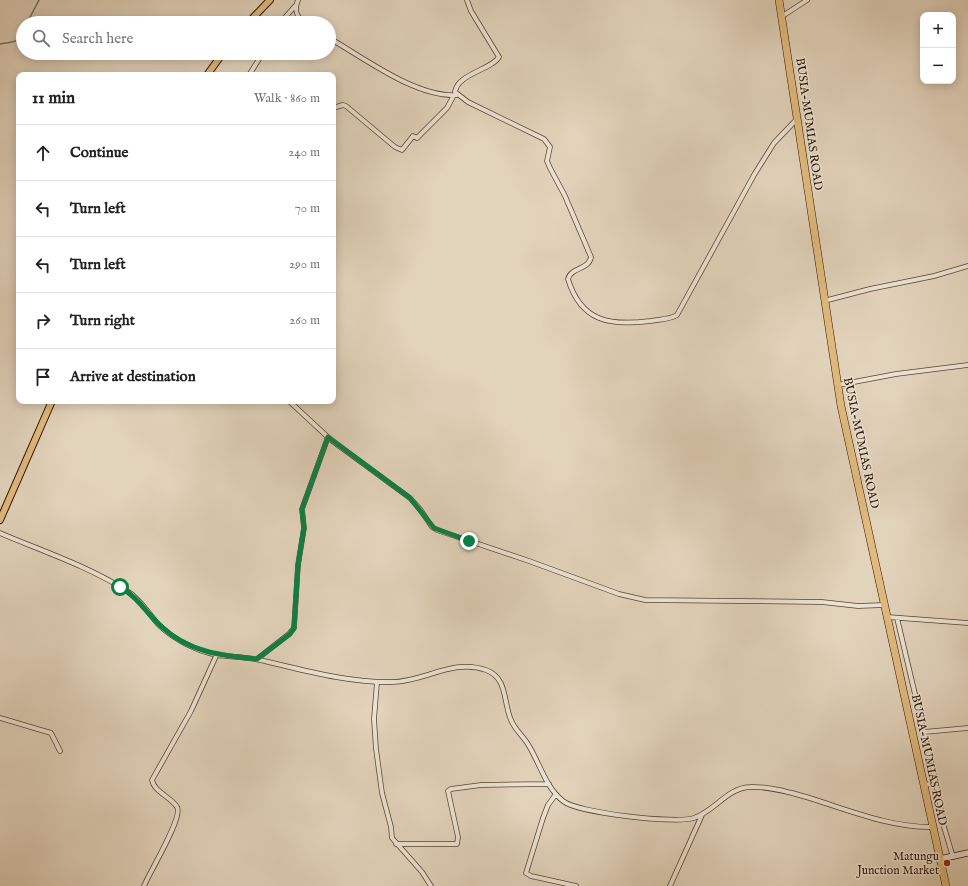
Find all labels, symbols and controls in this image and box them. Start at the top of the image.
map controls [920,12,956,84]
button: + [920,12,956,48]
search box [16,16,336,60]
icon: search [30,27,52,49]
text: Search here [62,29,133,48]
button: − [920,48,956,84]
street label: BUSIA-MUMIAS ROAD [792,57,826,192]
text: 11 min [32,88,75,109]
text: Walk · 860 m [254,90,320,107]
icon: ahead [32,142,54,164]
text: Continue [70,143,128,162]
text: 240 m [288,144,320,161]
icon: left [32,198,54,220]
text: Turn left [70,199,126,218]
text: 70 m [295,200,320,217]
icon: left [32,254,54,276]
text: Turn left [70,255,126,274]
text: 290 m [289,256,320,273]
icon: right [32,310,54,332]
text: Turn right [70,311,135,330]
text: 260 m [289,312,320,329]
icon: arrive [32,366,54,388]
text: Arrive at destination [70,367,196,386]
street label: BUSIA-MUMIAS ROAD [840,376,882,510]
route end [460,532,478,550]
route start [111,578,129,596]
street label: BUSIA-MUMIAS ROAD [908,693,950,827]
place label: Matungu Junction Market [855,849,939,879]
marker: Matungu Junction Market [942,858,952,868]

